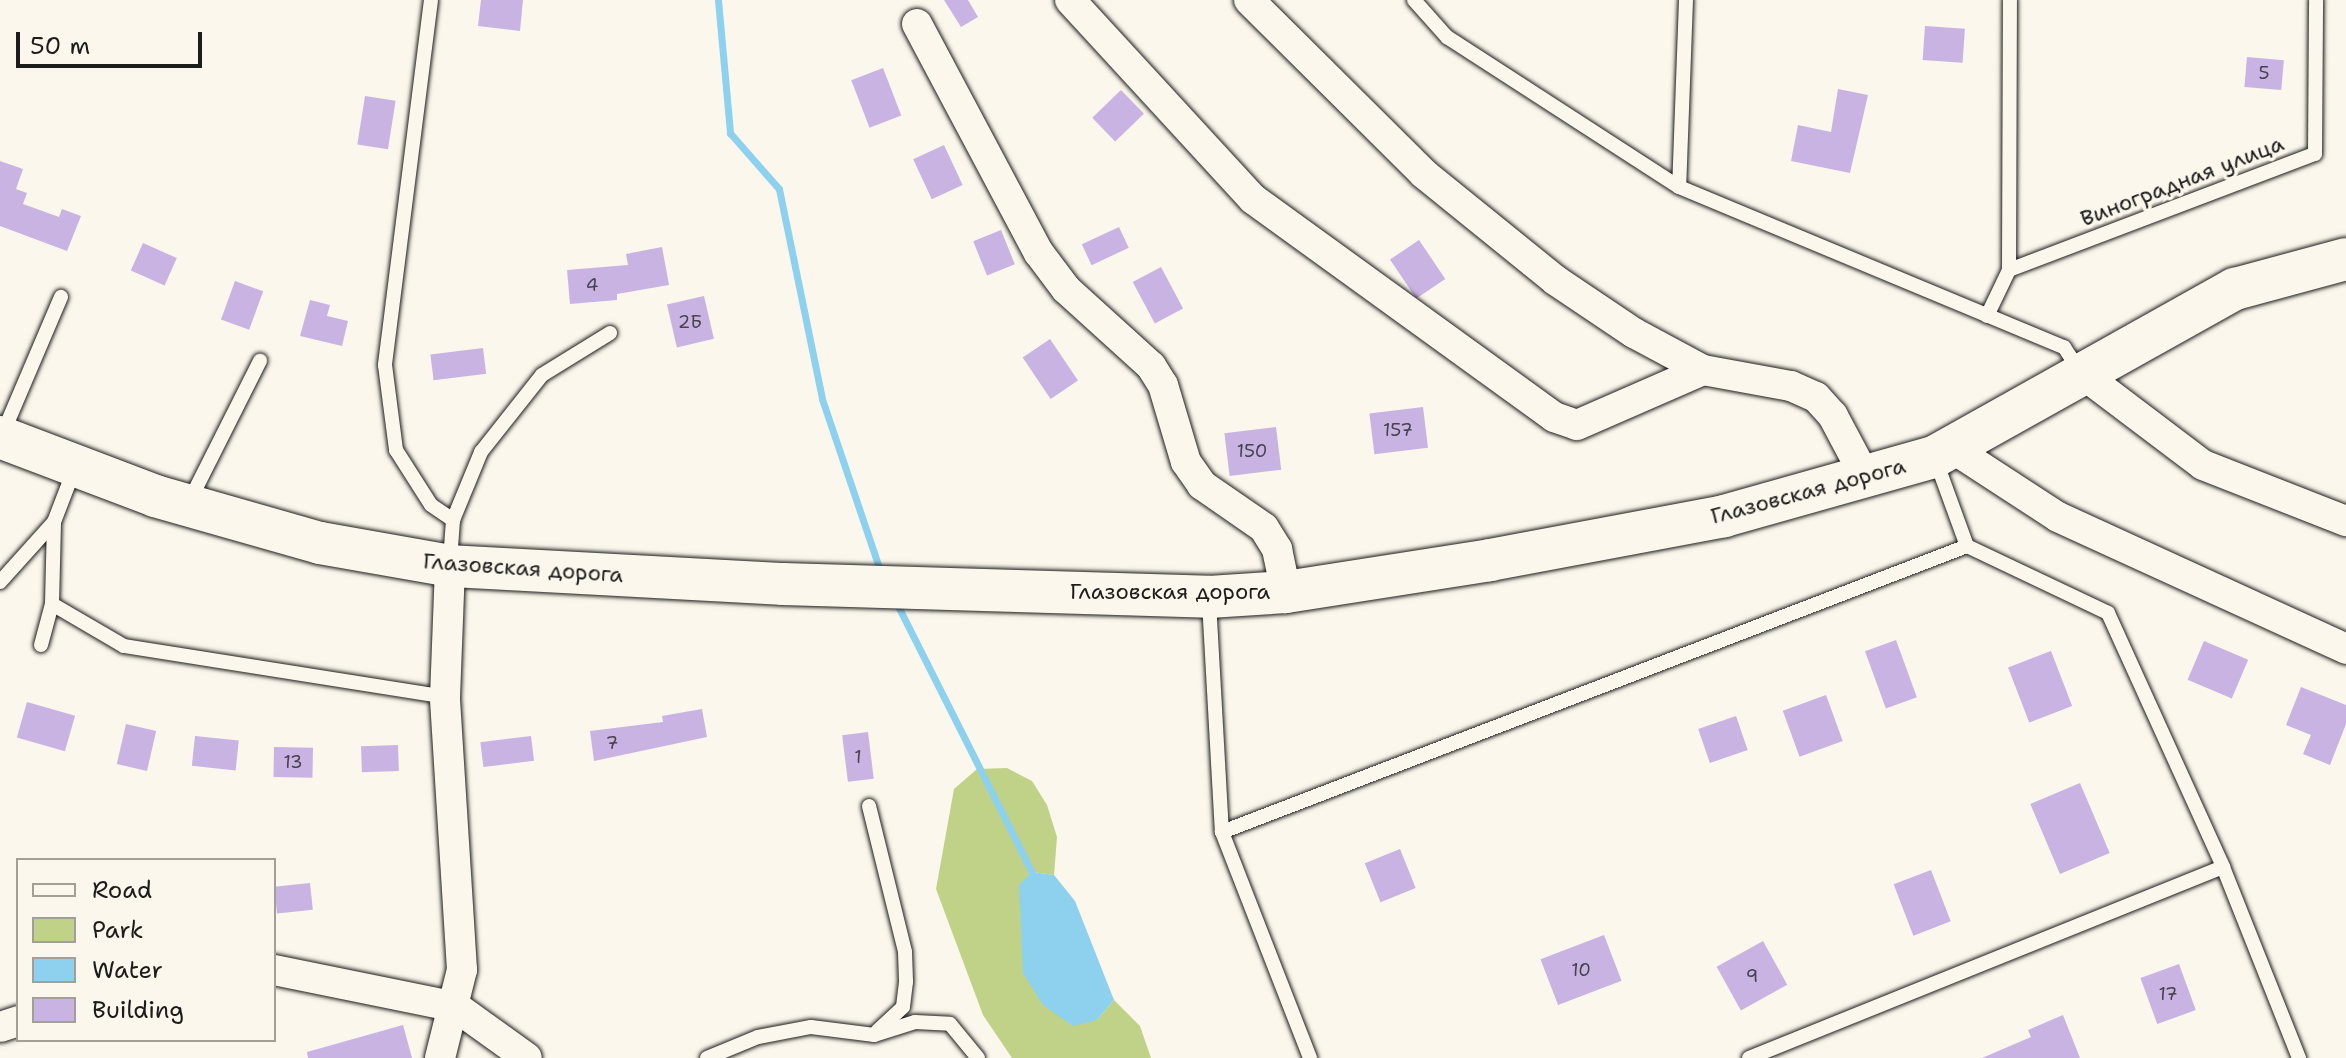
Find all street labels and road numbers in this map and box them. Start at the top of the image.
street label: Виноградная улица [2077,130,2287,232]
street label: Глазовская дорога [1708,452,1908,530]
street label: Глазовская дорога [422,548,624,588]
street label: Глазовская дорога [1070,579,1270,605]

